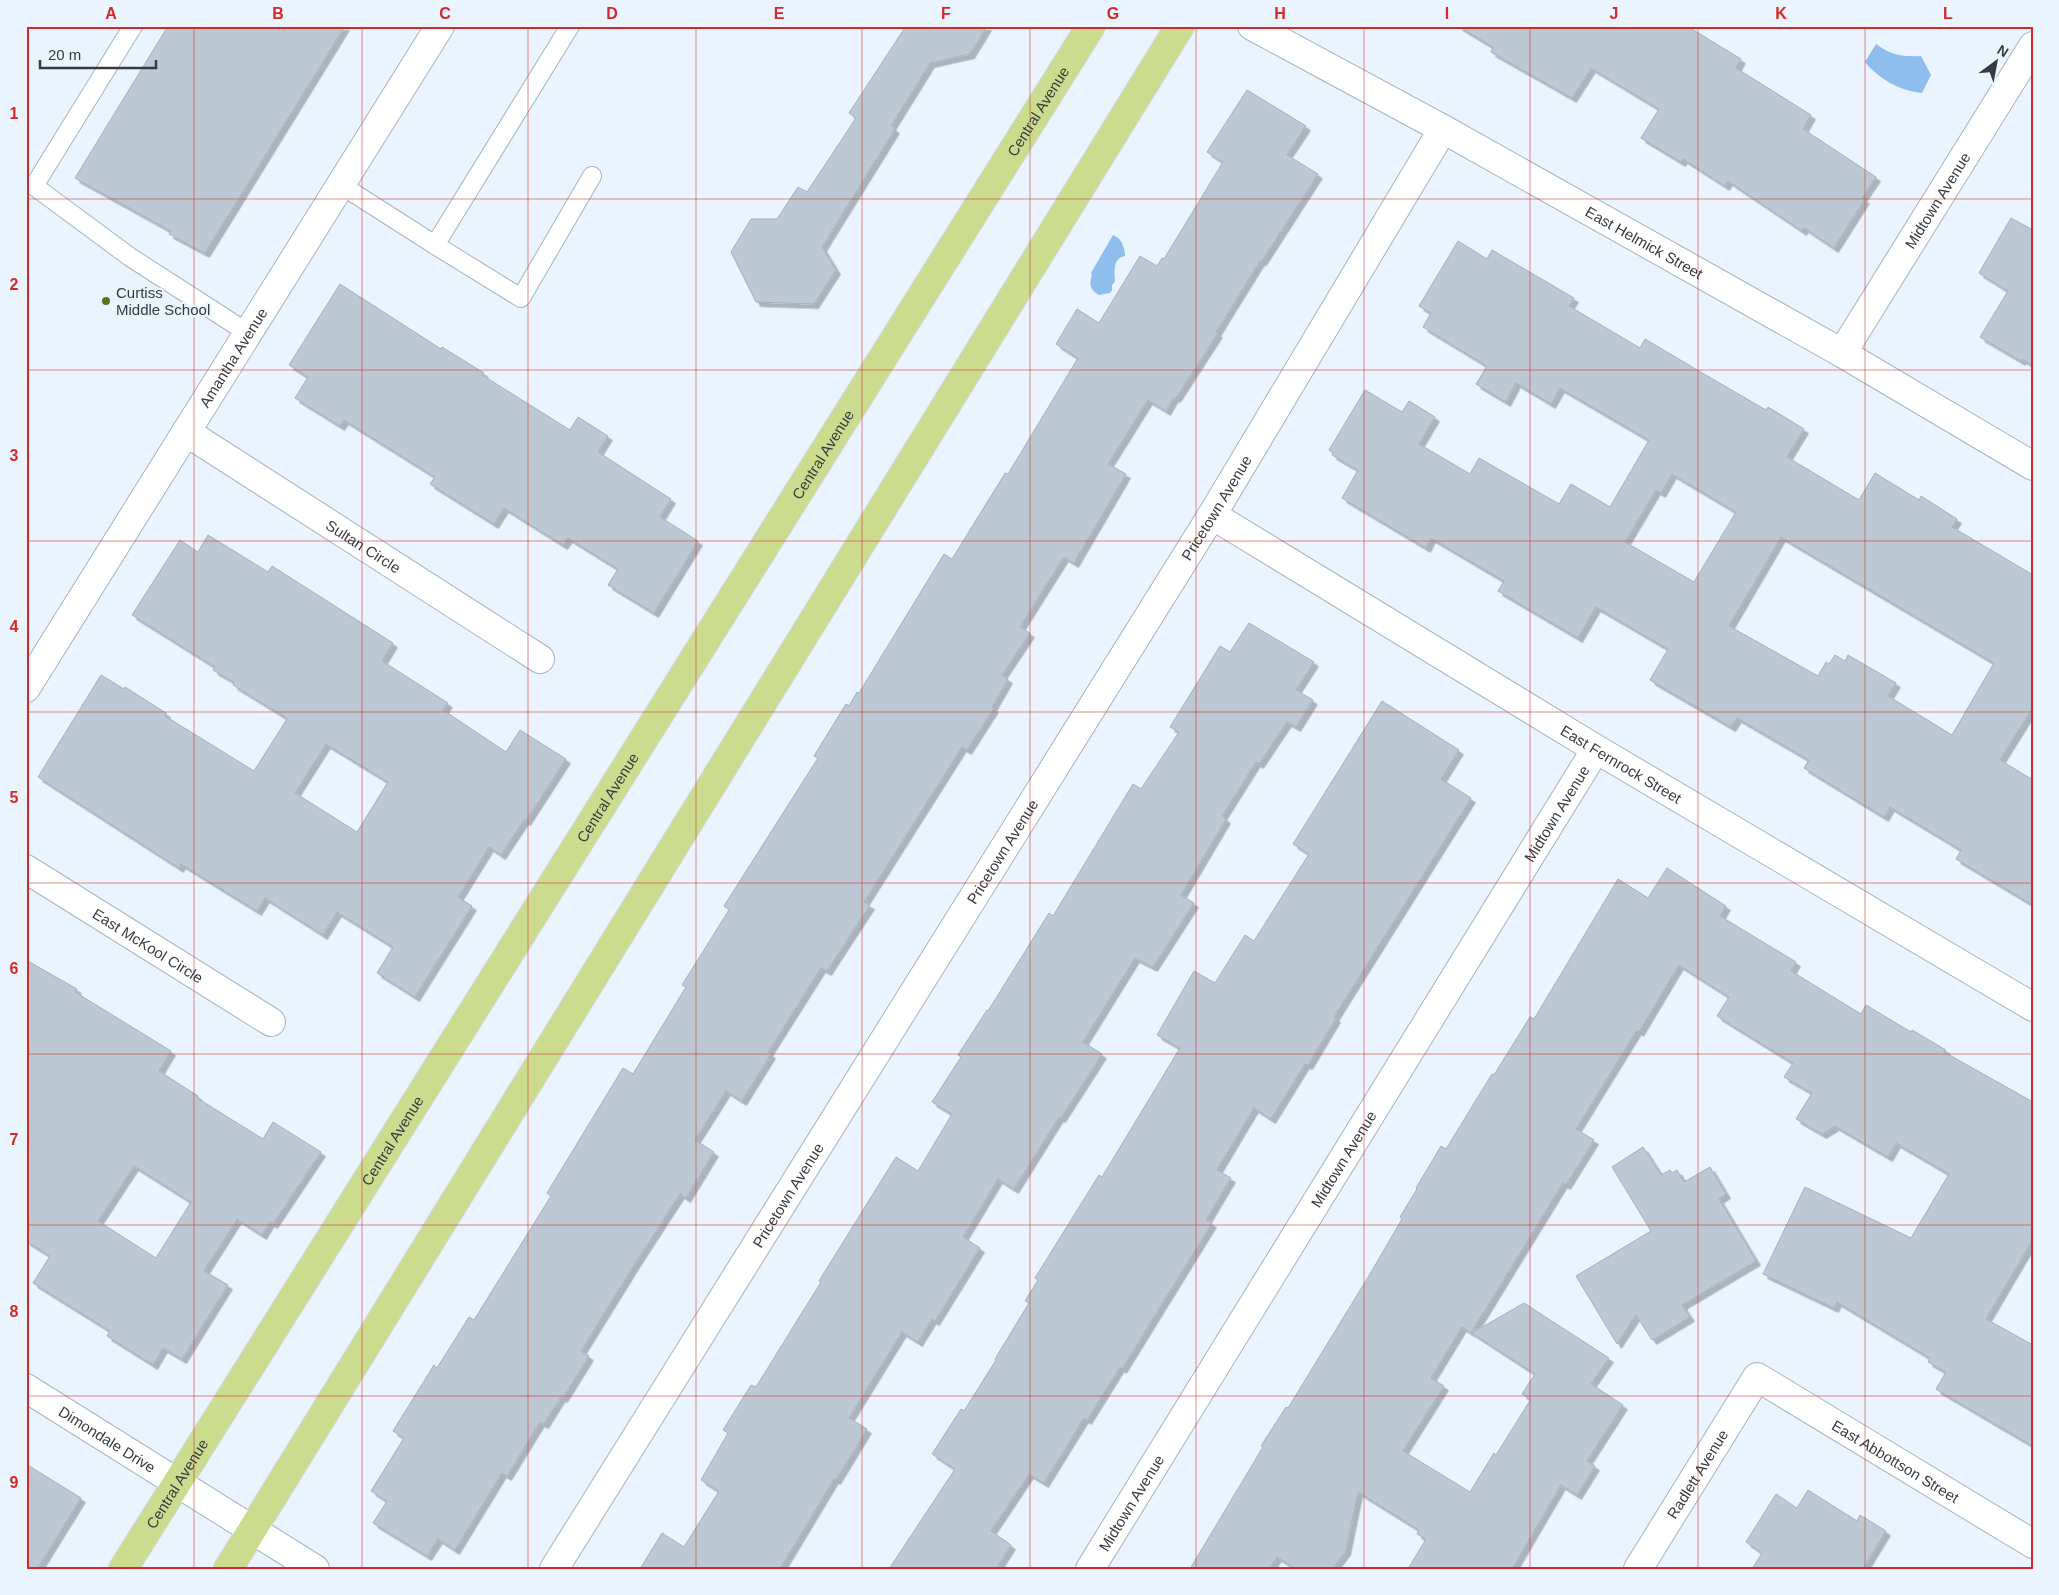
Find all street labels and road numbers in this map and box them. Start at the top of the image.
street label: Central Avenue [1003,63,1072,159]
street label: Midtown Avenue [1901,149,1973,251]
street label: East Helmick Street [1583,202,1707,282]
street label: Amantha Avenue [195,304,270,410]
street label: Central Avenue [788,406,857,502]
street label: Pricetown Avenue [1178,452,1254,563]
street label: Sultan Circle [323,516,404,576]
street label: East Fernrock Street [1558,721,1686,807]
street label: Central Avenue [573,749,642,845]
street label: Midtown Avenue [1520,762,1592,865]
street label: Pricetown Avenue [963,796,1041,907]
street label: East McKool Circle [90,904,206,986]
street label: Central Avenue [358,1093,426,1188]
street label: Midtown Avenue [1307,1108,1379,1210]
street label: Pricetown Avenue [749,1140,826,1250]
street label: Dimondale Drive [56,1402,159,1476]
street label: East Abbottson Street [1829,1416,1963,1506]
street label: Radlett Avenue [1663,1426,1731,1521]
street label: Central Avenue [142,1436,211,1531]
street label: Midtown Avenue [1095,1451,1167,1554]

